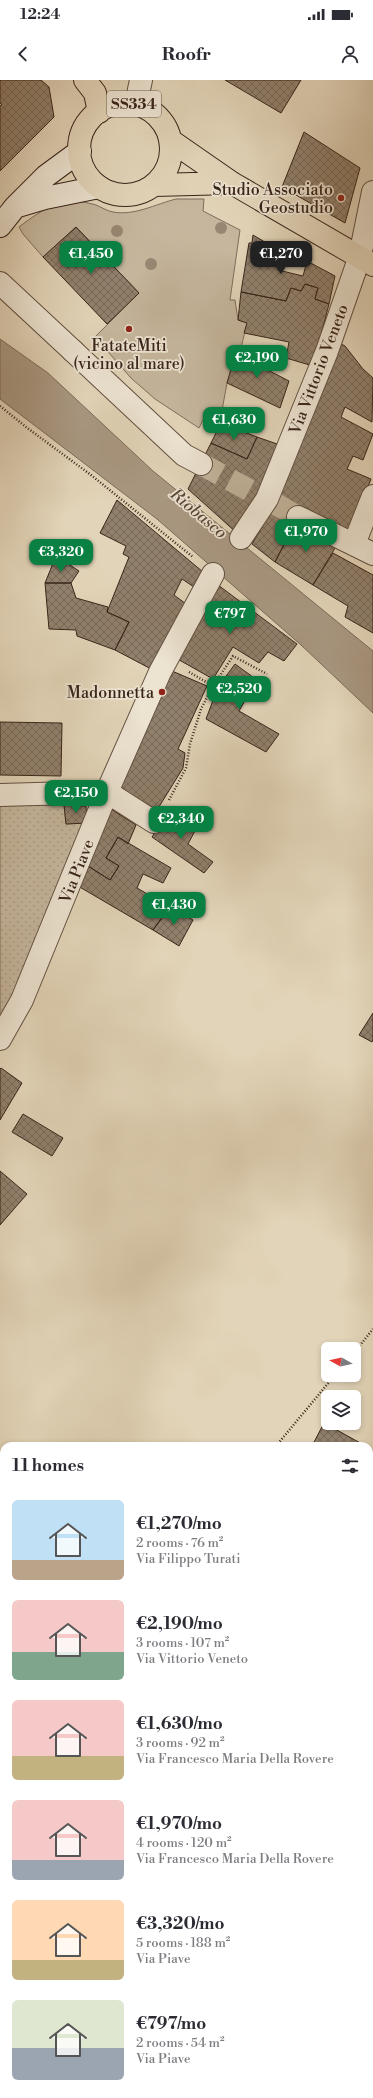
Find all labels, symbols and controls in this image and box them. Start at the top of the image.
text: 12:24 [20,5,61,24]
icon: back [12,43,34,65]
text: Roofr [162,43,211,66]
icon: person [339,43,361,65]
road number: SS334 [107,91,161,117]
place label: Studio Associato Geostudio [212,180,333,218]
marker: Studio Associato Geostudio [336,193,346,203]
pin: €1,450 [58,241,124,275]
pin: €1,270 [248,241,314,275]
text: €1,450 [68,246,114,262]
text: €1,270 [259,246,303,262]
street label: Via Vittorio Veneto [285,301,353,438]
marker: FatateMiti (vicino al mare) [124,324,134,334]
place label: FatateMiti (vicino al mare) [73,336,185,374]
pin: €2,190 [224,345,290,379]
text: €2,190 [235,350,279,366]
pin: €1,630 [201,407,267,441]
text: €1,630 [212,412,256,428]
water label: Riobasco [165,483,231,544]
pin: €1,970 [273,519,339,553]
text: €1,970 [284,524,328,540]
pin: €3,320 [28,539,94,573]
text: €3,320 [38,544,84,560]
pin: €797 [206,601,254,635]
text: €797 [214,606,246,622]
pin: €2,520 [206,676,272,710]
text: €2,520 [216,681,262,697]
place label: Madonnetta [67,683,155,703]
marker: Madonnetta [157,687,167,697]
pin: €2,150 [43,780,109,814]
text: €2,150 [54,785,98,801]
pin: €2,340 [148,806,214,840]
text: €2,340 [158,811,204,827]
street label: Via Piave [55,836,99,907]
pin: €1,430 [141,892,207,926]
text: €1,430 [152,897,196,913]
north arrow [321,1342,361,1382]
map controls [321,1342,361,1430]
button: layers [321,1390,361,1430]
text: 11 homes [12,1455,84,1477]
icon: filters [339,1455,361,1477]
text: €1,270/mo [136,1513,222,1535]
icon: home [44,1516,92,1564]
text: 2 rooms · 76 m² [136,1535,223,1551]
text: Via Filippo Turati [136,1551,240,1567]
text: €2,190/mo [136,1613,223,1635]
icon: home [44,1616,92,1664]
text: 3 rooms · 107 m² [136,1635,229,1651]
text: Via Vittorio Veneto [136,1651,248,1667]
text: €1,630/mo [136,1713,223,1735]
icon: home [44,1716,92,1764]
text: 3 rooms · 92 m² [136,1735,224,1751]
text: Via Francesco Maria Della Rovere [136,1751,334,1767]
text: €1,970/mo [136,1813,222,1835]
icon: home [44,1816,92,1864]
text: 4 rooms · 120 m² [136,1835,232,1851]
text: Via Francesco Maria Della Rovere [136,1851,334,1867]
text: €3,320/mo [136,1913,224,1935]
icon: home [44,1916,92,1964]
text: 5 rooms · 188 m² [136,1935,230,1951]
text: Via Piave [136,1951,191,1967]
text: €797/mo [136,2013,206,2035]
icon: home [44,2016,92,2064]
text: 2 rooms · 54 m² [136,2035,225,2051]
text: Via Piave [136,2051,191,2067]

